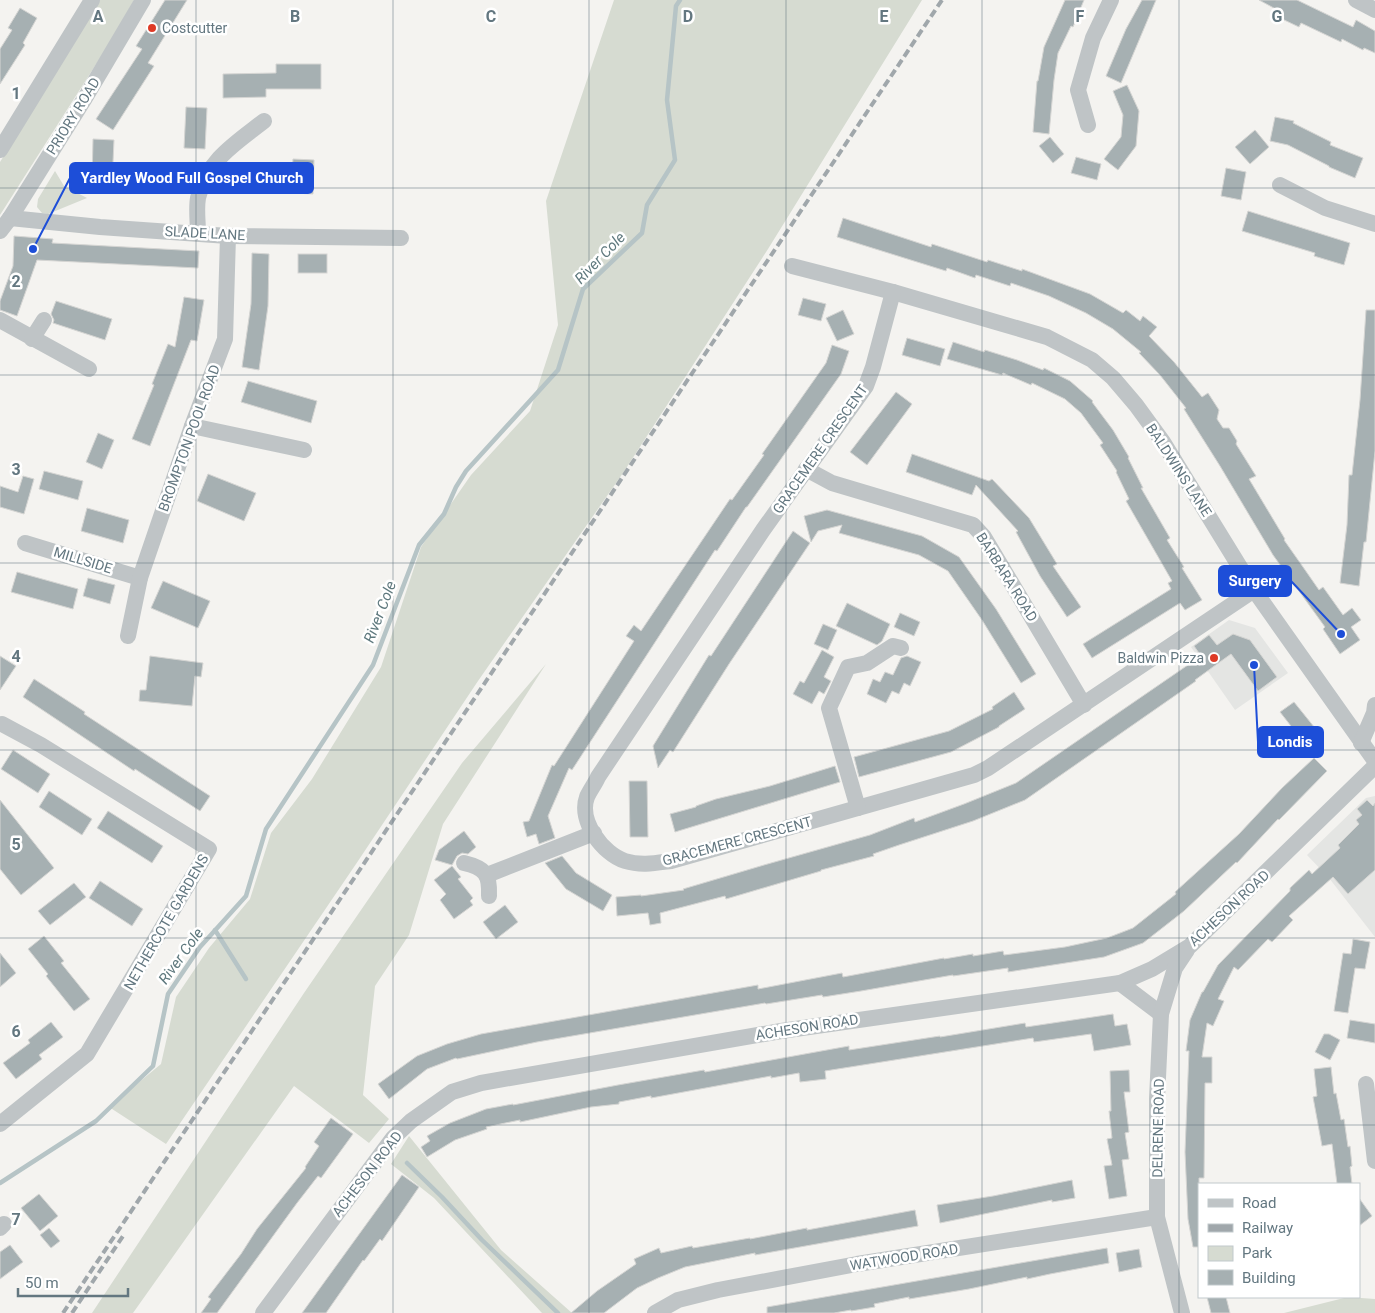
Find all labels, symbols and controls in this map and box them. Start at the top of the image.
text: A [93,7,104,26]
text: B [290,7,300,26]
text: C [486,7,496,26]
text: D [683,7,693,26]
text: E [880,7,889,26]
text: F [1076,7,1085,26]
text: G [1272,7,1283,26]
place label: Costcutter [162,20,228,36]
marker: Costcutter [146,22,158,34]
street label: PRIORY ROAD [43,75,103,157]
text: 1 [11,84,21,103]
callout: Yardley Wood Full Gospel Church [70,163,313,193]
text: Yardley Wood Full Gospel Church [81,169,303,187]
street label: SLADE LANE [164,223,246,243]
water label: River Cole [571,228,629,288]
text: 2 [11,272,21,291]
street label: BROMPTON POOL ROAD [155,363,223,513]
street label: GRACEMERE CRESCENT [769,381,871,517]
street label: BALDWINS LANE [1143,421,1215,519]
text: 3 [11,460,21,479]
street label: BARBARA ROAD [973,530,1041,624]
street label: MILLSIDE [52,544,114,576]
callout: Surgery [1219,566,1291,596]
text: Surgery [1229,572,1282,590]
water label: River Cole [360,578,400,645]
text: 4 [11,647,21,666]
place label: Baldwin Pizza [1117,650,1204,666]
marker: Baldwin Pizza [1208,652,1220,664]
callout: Londis [1258,727,1323,757]
text: Londis [1267,733,1313,751]
street label: GRACEMERE CRESCENT [661,813,814,869]
text: 5 [11,835,21,854]
street label: NETHERCOTE GARDENS [121,851,211,993]
street label: ACHESON ROAD [1186,867,1272,949]
water label: River Cole [155,924,207,988]
street label: ACHESON ROAD [754,1011,860,1043]
text: 6 [11,1022,21,1041]
street label: DELRENE ROAD [1149,1078,1167,1178]
street label: ACHESON ROAD [329,1128,405,1220]
legend [1198,1183,1360,1298]
text: Road [1242,1194,1276,1212]
text: 7 [11,1210,21,1229]
text: Railway [1242,1219,1293,1237]
street label: WATWOOD ROAD [849,1241,959,1273]
text: Park [1242,1244,1273,1262]
scale bar [18,1266,128,1298]
text: Building [1242,1269,1296,1287]
text: 50 m [25,1274,59,1292]

